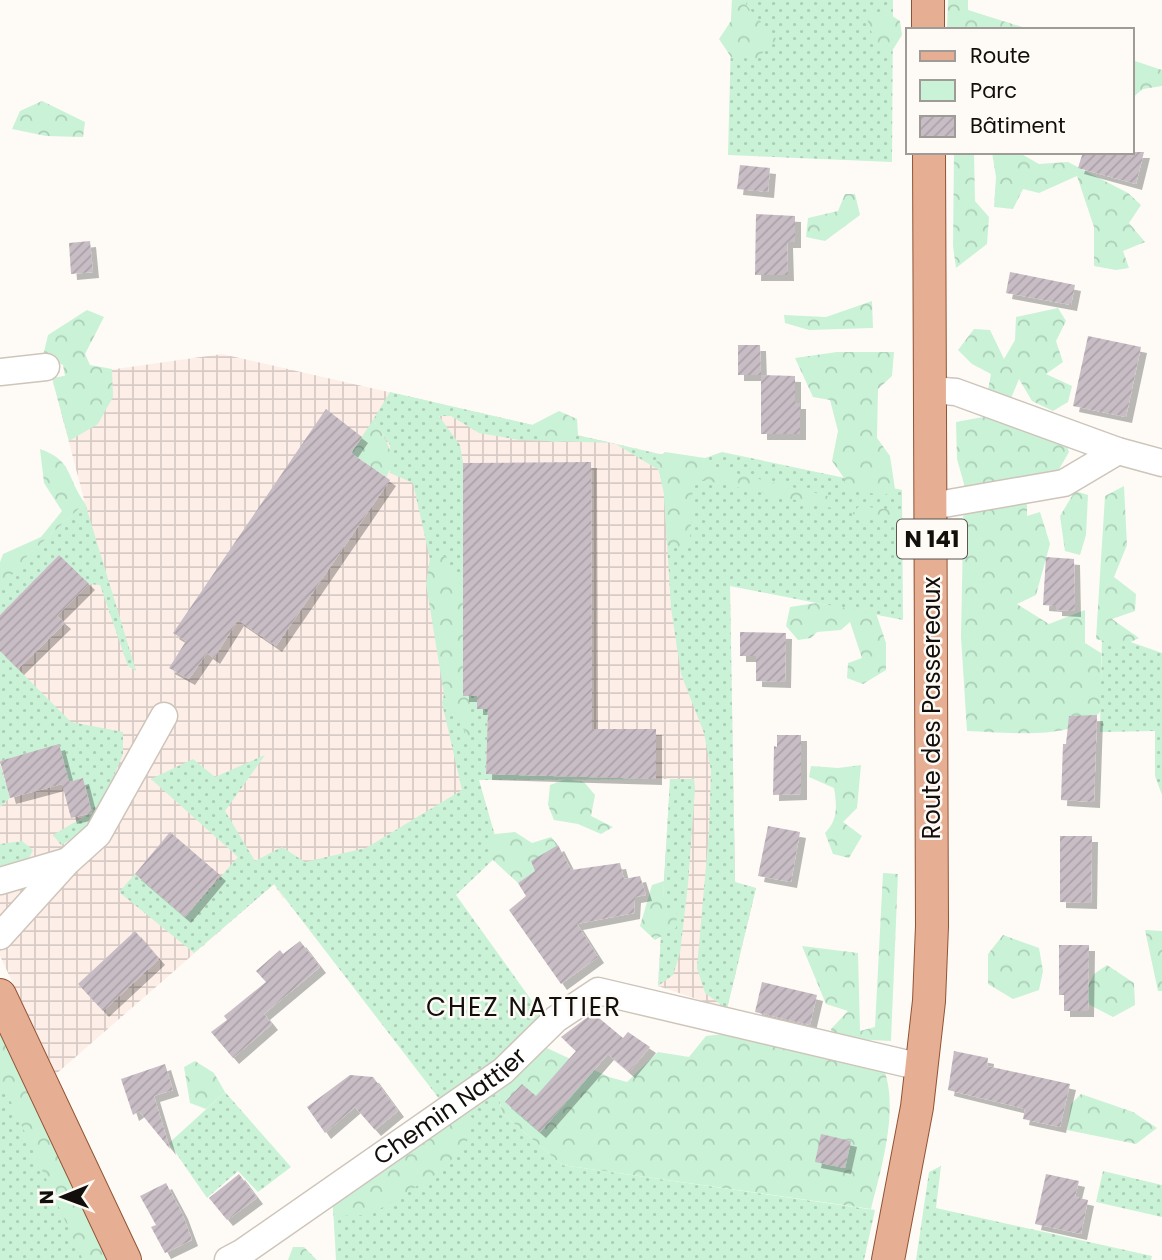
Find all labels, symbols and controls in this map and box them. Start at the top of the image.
legend [906,28,1134,154]
text: Route [970,41,1030,70]
text: Parc [970,76,1017,105]
text: Bâtiment [970,111,1066,140]
road number: N 141 [897,520,967,558]
street label: Route des Passereaux [915,576,948,839]
district label: CHEZ NATTIER [426,989,622,1025]
street label: Chemin Nattier [366,1040,534,1172]
north arrow [28,1162,98,1232]
text: N [33,1190,60,1205]

